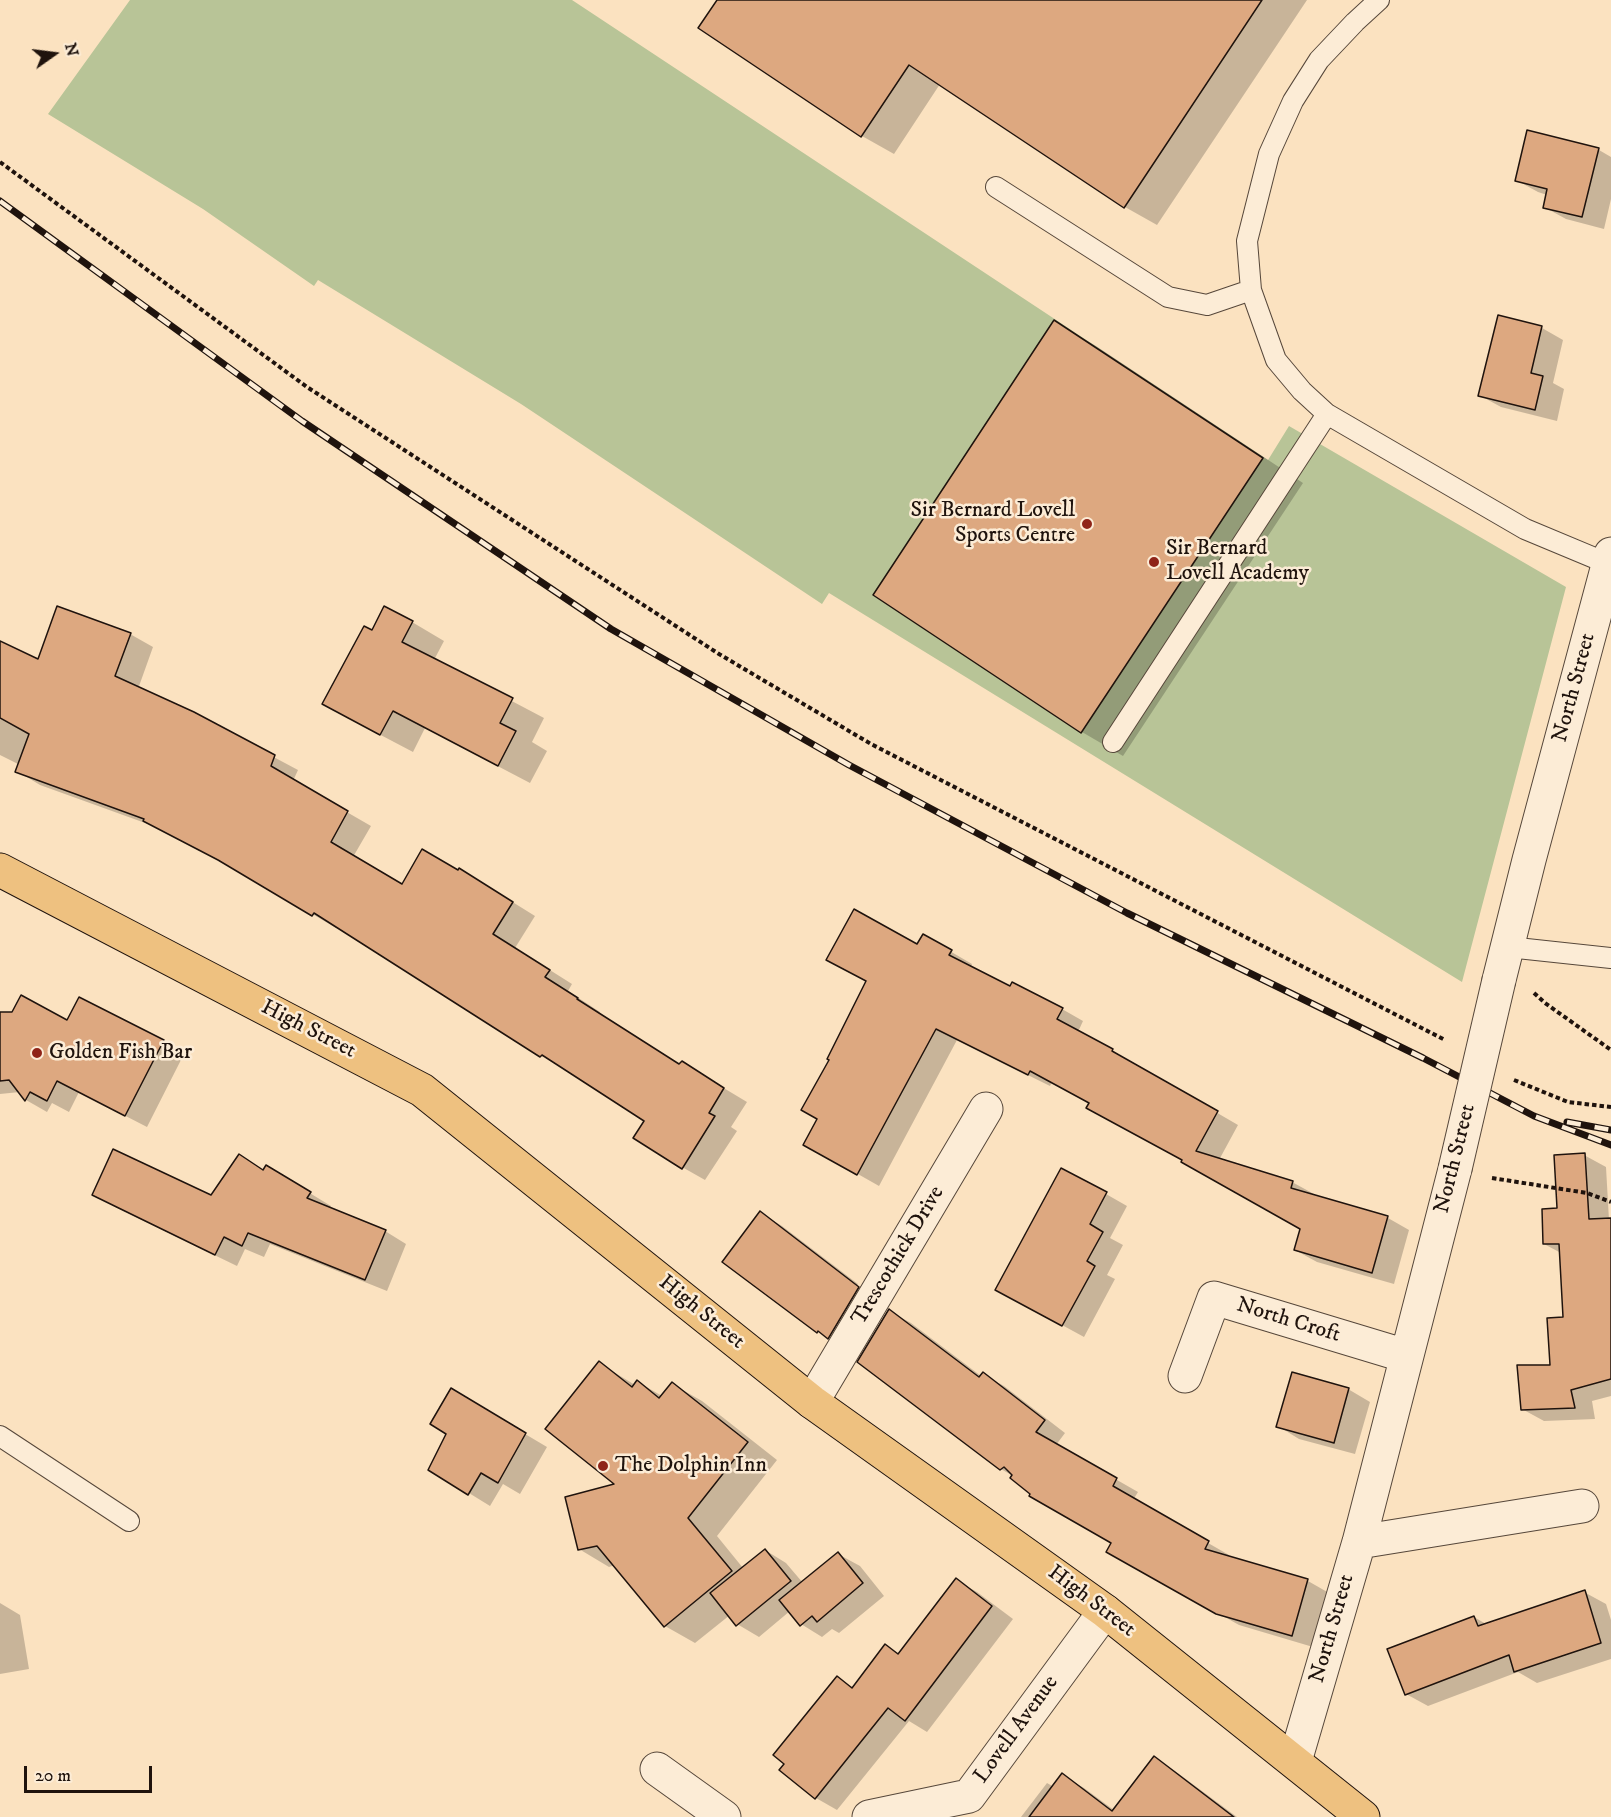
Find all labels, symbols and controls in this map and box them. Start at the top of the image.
north arrow [24,24,84,84]
text: N [60,41,83,58]
place label: Sir Bernard Lovell Sports Centre [911,498,1075,550]
marker: Sir Bernard Lovell Sports Centre [1080,517,1094,531]
place label: Sir Bernard Lovell Academy [1166,536,1309,588]
marker: Sir Bernard Lovell Academy [1147,555,1161,569]
street label: North Street [1548,631,1602,745]
street label: High Street [256,995,360,1065]
place label: Golden Fish Bar [49,1040,192,1066]
marker: Golden Fish Bar [30,1046,44,1060]
street label: North Street [1430,1102,1482,1216]
street label: Trescothick Drive [847,1182,951,1330]
street label: High Street [653,1270,749,1356]
street label: North Croft [1233,1293,1343,1349]
place label: The Dolphin Inn [615,1453,767,1479]
marker: The Dolphin Inn [596,1459,610,1473]
street label: High Street [1042,1560,1140,1644]
street label: North Street [1305,1572,1361,1686]
street label: Lovell Avenue [969,1671,1065,1789]
scale bar [27,1754,154,1792]
text: 20 m [35,1765,71,1787]

